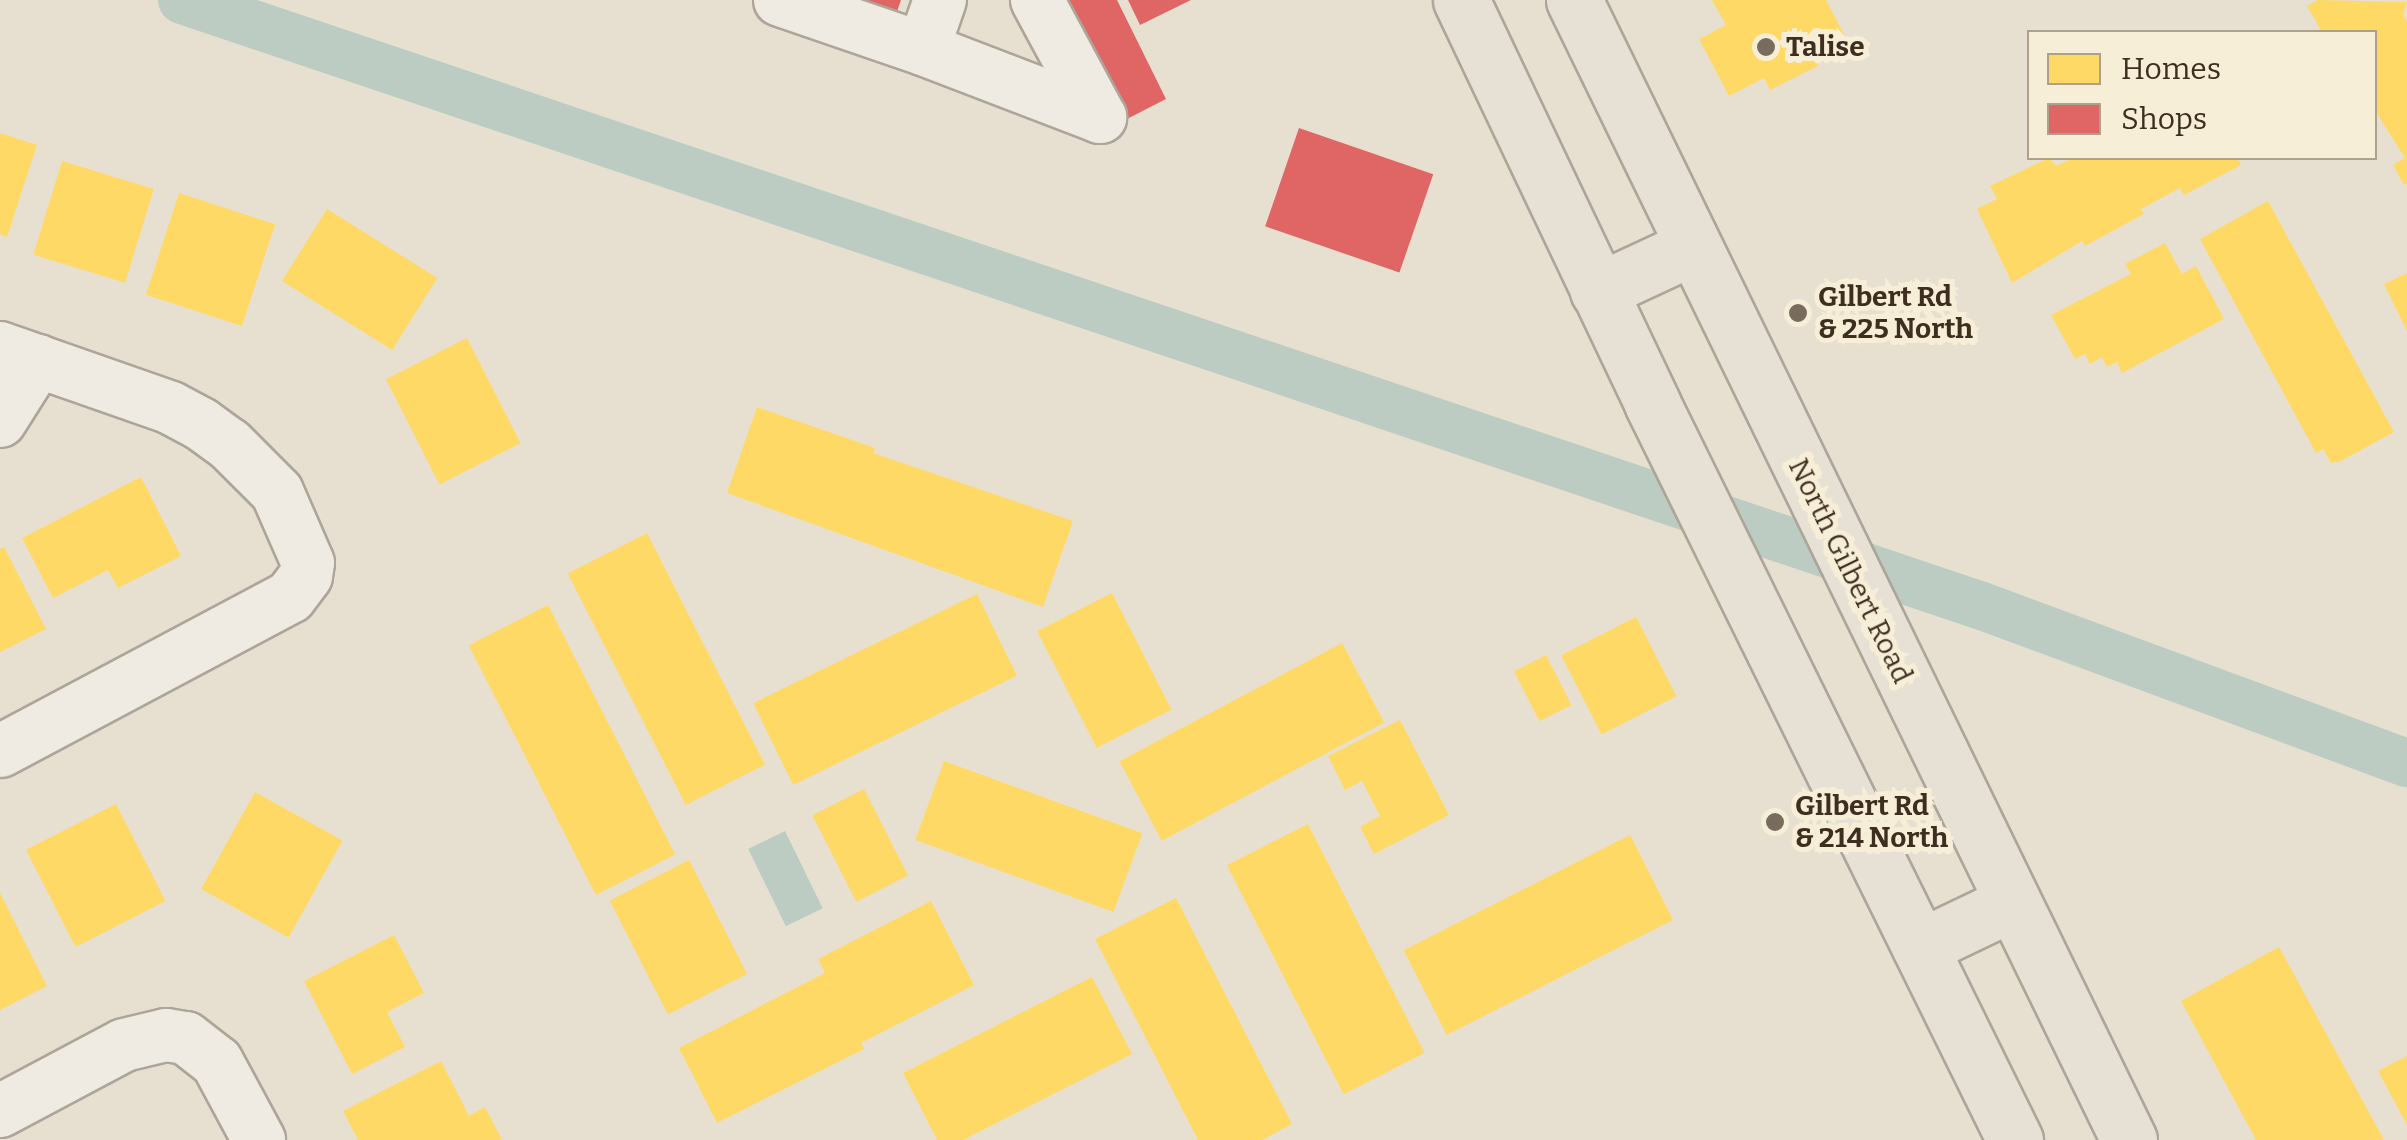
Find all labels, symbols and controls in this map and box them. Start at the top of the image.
place label: Talise [1786,30,1865,64]
legend [2027,30,2377,160]
marker: Talise [1755,36,1777,58]
text: Homes [2121,51,2221,87]
text: Shops [2121,101,2207,137]
place label: Gilbert Rd & 225 North [1818,280,1973,346]
marker: Gilbert Rd & 225 North [1787,302,1809,324]
street label: North Gilbert Road [1781,453,1919,689]
place label: Gilbert Rd & 214 North [1795,789,1948,855]
marker: Gilbert Rd & 214 North [1764,811,1786,833]

